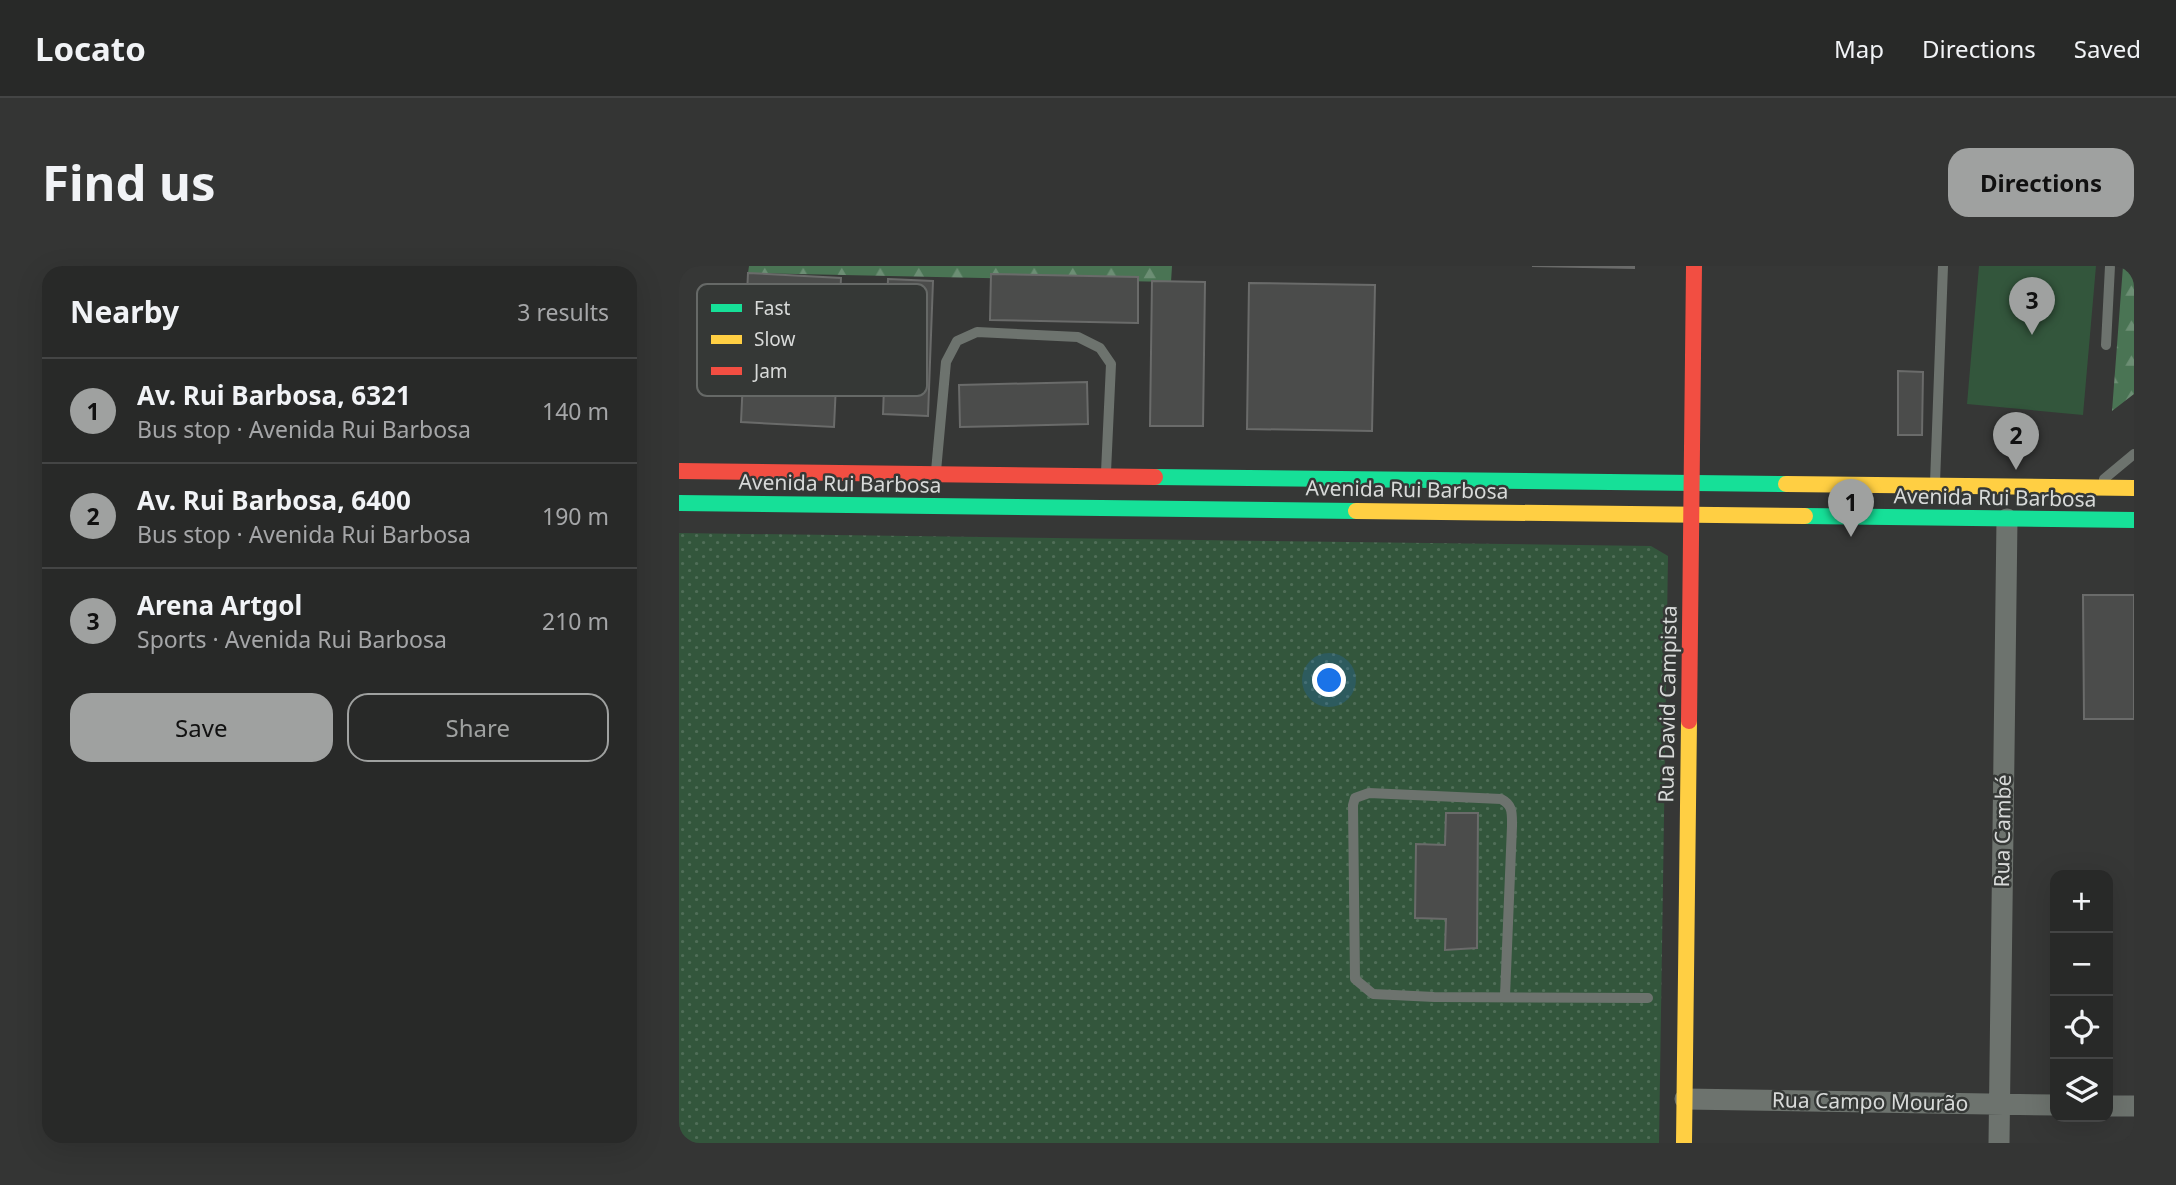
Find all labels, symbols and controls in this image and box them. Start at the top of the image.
text: Locato [35,26,146,71]
text: Map [1834,32,1884,65]
text: Directions [1922,32,2036,65]
text: Saved [2074,32,2141,65]
button: Directions [1948,148,2134,217]
text: Find us [42,149,216,215]
pin: 3 [2009,277,2055,335]
legend [697,284,927,396]
text: Nearby [70,291,179,332]
text: Fast [754,295,791,321]
text: 3 results [517,296,609,328]
text: Slow [754,326,795,352]
text: Jam [752,358,788,384]
text: Av. Rui Barbosa, 6321 [137,377,411,413]
text: 1 [86,395,100,427]
text: 140 m [542,395,609,427]
pin: 2 [1993,412,2039,470]
text: Bus stop · Avenida Rui Barbosa [137,413,471,445]
street label: Avenida Rui Barbosa [738,467,942,499]
street label: Avenida Rui Barbosa [1305,473,1509,505]
pin: 1 [1828,479,1874,537]
street label: Avenida Rui Barbosa [1893,481,2097,513]
text: Av. Rui Barbosa, 6400 [137,482,411,518]
text: 2 [86,500,100,532]
text: 190 m [542,500,609,532]
text: Bus stop · Avenida Rui Barbosa [137,518,471,550]
text: Arena Artgol [137,587,302,623]
text: 3 [86,605,100,637]
text: 210 m [542,605,609,637]
street label: Rua David Campista [1651,605,1683,803]
text: Sports · Avenida Rui Barbosa [137,623,447,655]
your location [1312,663,1346,697]
button: Save [70,693,333,762]
button: Share [347,693,609,762]
street label: Rua Cambé [1987,774,2017,888]
map controls [2050,870,2113,1122]
button: + [2050,870,2113,933]
button: − [2050,933,2113,996]
button: locate [2050,996,2113,1059]
button: layers [2050,1059,2113,1122]
street label: Rua Campo Mourão [1772,1085,1969,1117]

